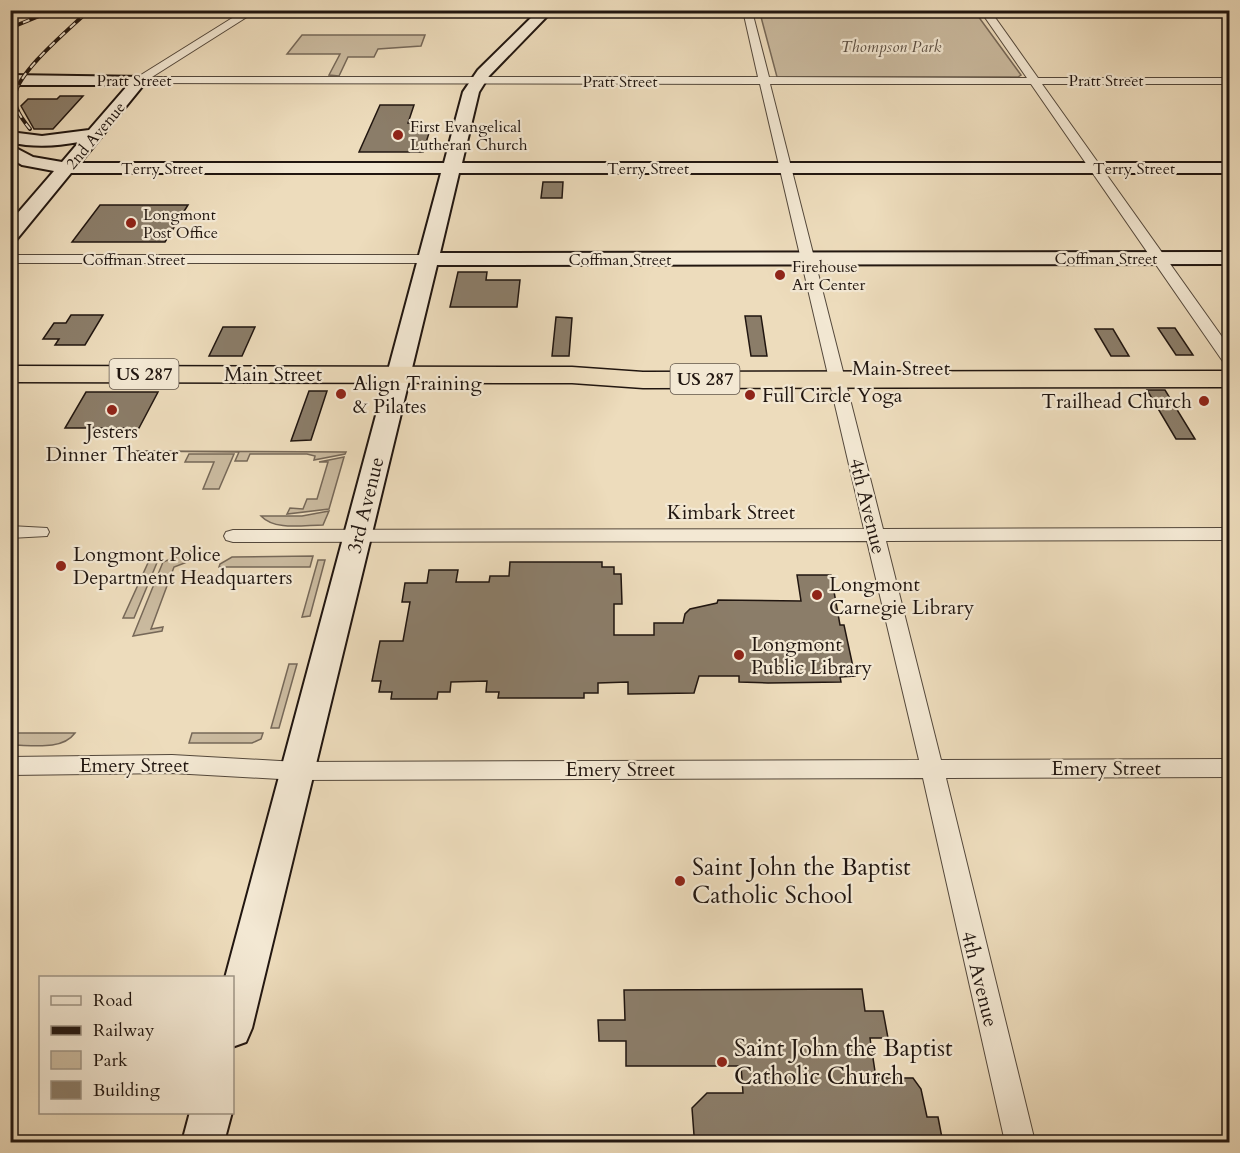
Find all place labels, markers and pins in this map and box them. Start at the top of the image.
place label: First Evangelical Lutheran Church [410,116,528,156]
marker: First Evangelical Lutheran Church [391,128,405,142]
place label: Longmont Post Office [143,204,218,244]
marker: Longmont Post Office [124,216,138,230]
place label: Firehouse Art Center [792,256,865,296]
marker: Firehouse Art Center [773,268,787,282]
place label: Align Training & Pilates [353,370,482,420]
place label: Full Circle Yoga [762,382,903,409]
marker: Align Training & Pilates [334,387,348,401]
marker: Full Circle Yoga [743,388,757,402]
place label: Trailhead Church [1041,388,1192,415]
marker: Trailhead Church [1197,394,1211,408]
marker: Jesters Dinner Theater [105,403,119,417]
place label: Jesters Dinner Theater [46,418,179,468]
place label: Longmont Police Department Headquarters [73,541,292,591]
marker: Longmont Police Department Headquarters [54,559,68,573]
place label: Longmont Carnegie Library [829,571,975,621]
marker: Longmont Carnegie Library [810,588,824,602]
place label: Longmont Public Library [751,631,872,681]
marker: Longmont Public Library [732,648,746,662]
place label: Saint John the Baptist Catholic School [692,851,911,912]
marker: Saint John the Baptist Catholic School [673,874,687,888]
place label: Saint John the Baptist Catholic Church [734,1032,953,1093]
marker: Saint John the Baptist Catholic Church [715,1055,729,1069]

